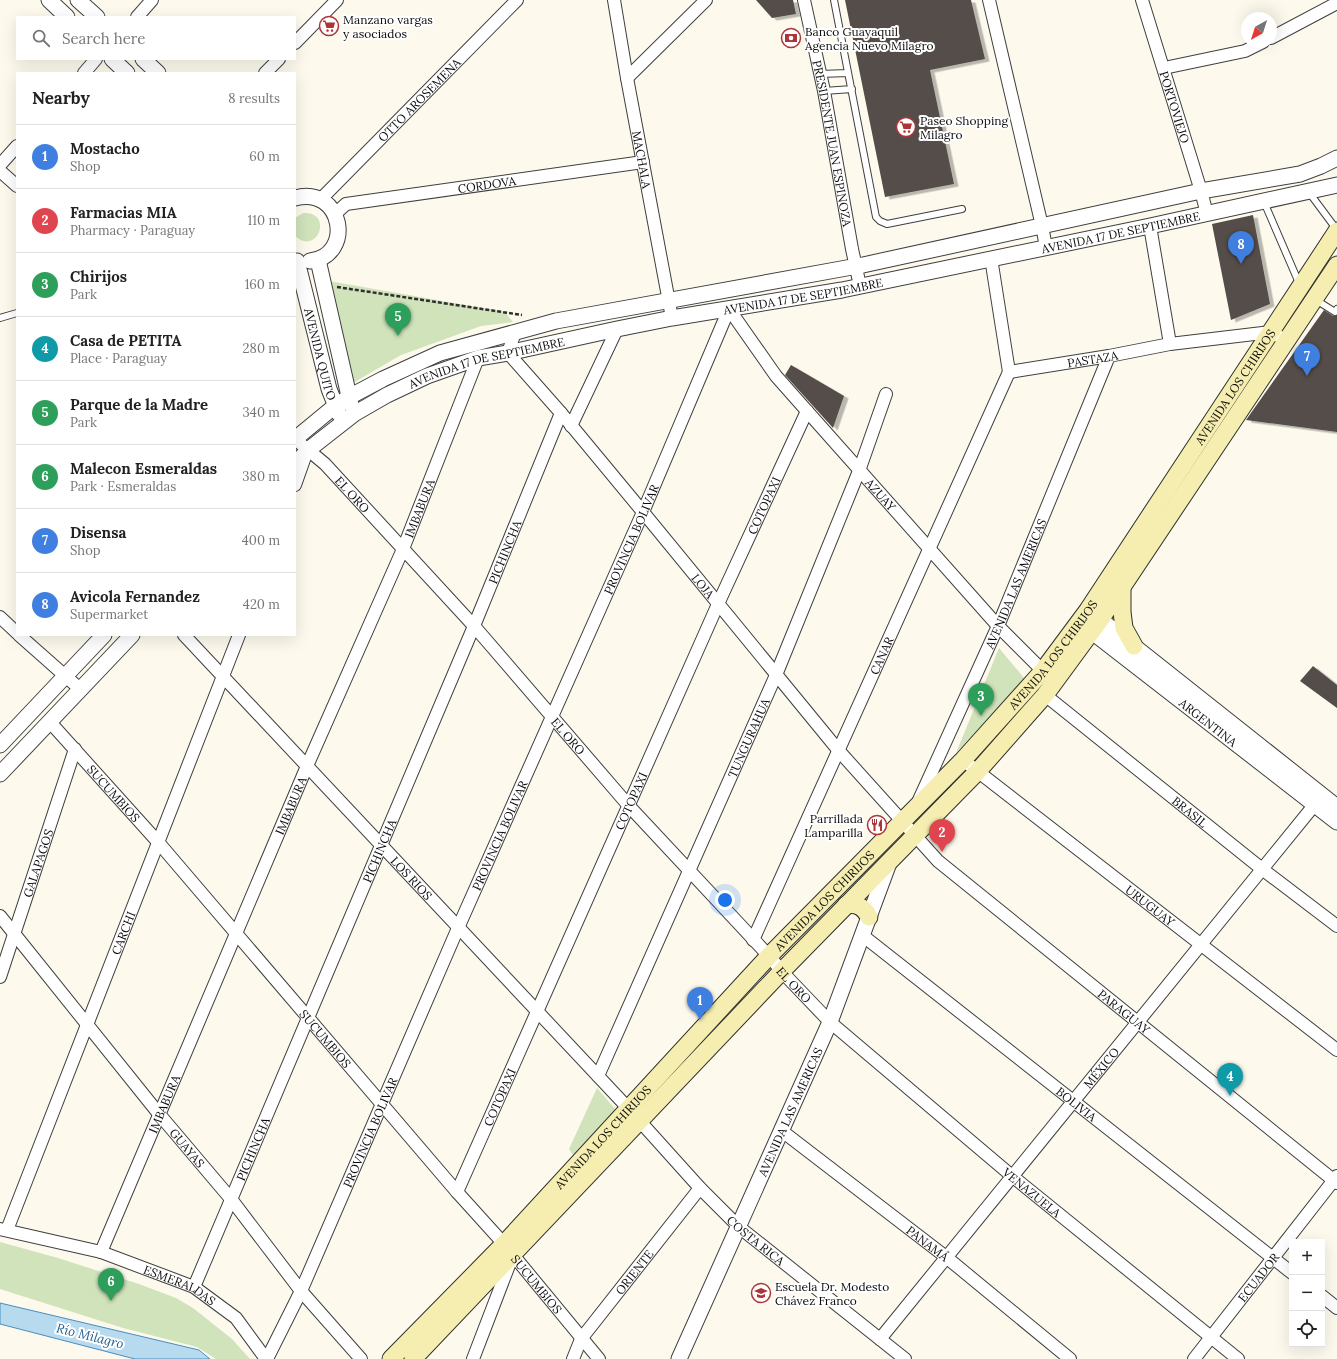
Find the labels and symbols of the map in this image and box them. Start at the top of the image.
place label: Manzano vargas y asociados [343,12,433,41]
north arrow [1241,12,1277,48]
supermarket icon: Manzano vargas y asociados [318,15,340,37]
place label: Banco Guayaquil Agencia Nuevo Milagro [804,24,934,53]
bank icon: Banco Guayaquil Agencia Nuevo Milagro [780,27,802,49]
street label: OTTO AROSEMENA [374,54,464,145]
street label: PRESIDENTE JUAN ESPINOZA [810,59,855,228]
street label: PORTOVIEJO [1157,69,1193,145]
place label: Paseo Shopping Milagro [920,113,1009,142]
supermarket icon: Paseo Shopping Milagro [895,116,917,138]
street label: MACHALA [630,129,655,190]
street label: CORDOVA [457,173,517,196]
street label: AVENIDA 17 DE SEPTIEMBRE [1039,208,1201,256]
pin: 8 [1228,231,1254,264]
street label: AVENIDA 17 DE SEPTIEMBRE [721,274,884,317]
pin: 5 [385,303,411,336]
street label: AVENIDA QUITO [301,305,340,402]
street label: AVENIDA LOS CHIRIJOS [1191,326,1278,448]
street label: AVENIDA 17 DE SEPTIEMBRE [405,333,566,392]
pin: 7 [1294,343,1320,376]
street label: PASTAZA [1066,347,1120,370]
street label: EL ORO [332,473,373,515]
street label: COTOPAXI [744,474,783,536]
street label: AZUAY [862,474,900,514]
street label: IMBABURA [401,476,437,540]
street label: PROVINCIA BOLIVAR [600,482,662,596]
street label: AVENIDA LAS AMERICAS [981,516,1049,652]
street label: PICHINCHA [485,517,524,586]
street label: LOJA [689,570,718,601]
street label: AVENIDA LOS CHIRIJOS [1004,597,1100,713]
street label: CANAR [866,634,896,677]
pin: 3 [968,683,994,716]
street label: ARGENTINA [1176,694,1241,750]
street label: TUNGURAHUA [724,695,772,780]
street label: EL ORO [548,714,589,757]
street label: SUCUMBIOS [84,761,144,825]
street label: COTOPAXI [611,770,650,832]
street label: IMBABURA [271,774,309,837]
street label: PROVINCIA BOLIVAR [468,778,530,892]
street label: BRASIL [1170,793,1211,830]
place label: Parrillada Lamparilla [804,811,863,840]
restaurant icon: Parrillada Lamparilla [866,814,888,836]
street label: PICHINCHA [359,816,399,884]
pin: 2 [929,819,955,852]
street label: GALAPAGOS [19,827,56,899]
street label: AVENIDA LOS CHIRIJOS [771,847,877,954]
street label: LOS RIOS [388,853,436,903]
street label: URUGUAY [1123,882,1178,929]
your location [715,890,735,910]
street label: CARCHI [108,909,138,957]
street label: EL ORO [774,963,815,1006]
street label: PARAGUAY [1095,986,1153,1037]
pin: 1 [687,987,713,1020]
street label: SUCUMBIOS [297,1006,355,1071]
street label: MÉXICO [1080,1044,1122,1091]
street label: AVENIDA LAS AMERICAS [754,1045,825,1179]
pin: 4 [1217,1063,1243,1096]
street label: COTOPAXI [480,1066,519,1128]
street label: IMBABURA [145,1072,183,1135]
street label: PROVINCIA BOLIVAR [339,1074,400,1190]
street label: AVENIDA LOS CHIRIJOS [551,1082,654,1192]
street label: BOLIVIA [1053,1083,1100,1125]
street label: PICHINCHA [232,1115,273,1183]
street label: GUAYAS [167,1125,208,1170]
street label: VENAZUELA [999,1163,1065,1221]
street label: COSTA RICA [724,1212,788,1268]
street label: PANAMÁ [904,1222,953,1264]
street label: ORIENTE [612,1247,656,1297]
street label: ECUADOR [1234,1249,1282,1305]
street label: SUCUMBIOS [508,1251,566,1316]
street label: ESMERALDAS [142,1261,219,1308]
pin: 6 [98,1268,124,1301]
place label: Escuela Dr. Modesto Chávez Franco [775,1279,889,1308]
school or university icon: Escuela Dr. Modesto Chávez Franco [750,1282,772,1304]
water label: Río Milagro [55,1319,126,1353]

